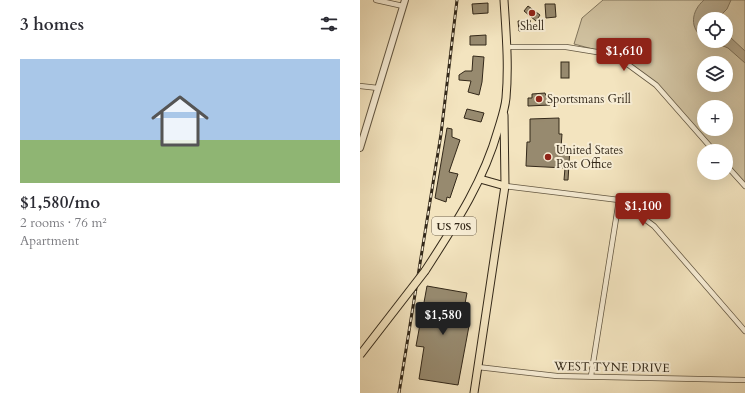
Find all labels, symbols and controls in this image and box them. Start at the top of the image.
marker: Shell [527,8,537,18]
map controls [697,12,733,180]
button: locate [697,12,733,48]
text: 3 homes [20,13,84,36]
icon: filters [318,13,340,35]
place label: Shell [520,18,544,34]
pin: $1,610 [591,38,657,72]
text: $1,610 [605,42,643,60]
button: layers [697,56,733,92]
icon: home [144,85,216,157]
place label: Sportsmans Grill [547,91,631,107]
marker: Sportsmans Grill [534,94,544,104]
button: + [697,100,733,136]
place label: United States Post Office [556,142,623,172]
button: − [697,144,733,180]
marker: United States Post Office [543,152,553,162]
text: $1,580/mo [20,191,100,214]
pin: $1,100 [610,193,676,227]
text: $1,100 [624,197,662,215]
text: 2 rooms · 76 m² [20,214,107,232]
road number: US 70S [432,217,476,235]
text: Apartment [20,232,79,250]
pin: $1,580 [410,302,476,336]
text: $1,580 [424,306,462,324]
street label: WEST TYNE DRIVE [553,358,670,376]

